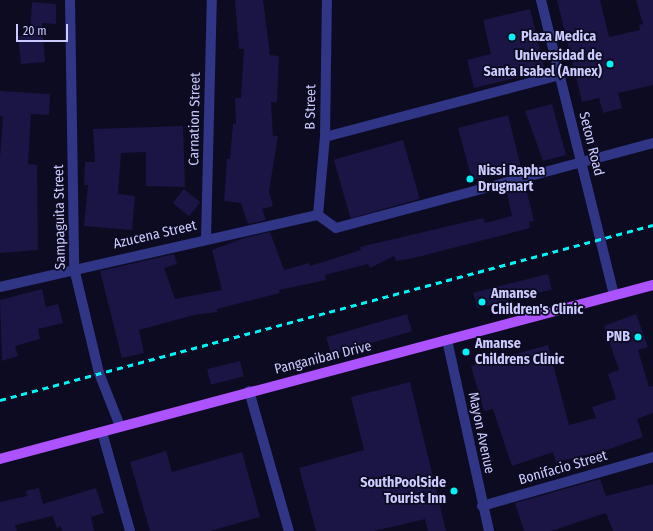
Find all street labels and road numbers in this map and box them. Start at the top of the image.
street label: Carnation Street [186,72,204,166]
street label: B Street [302,84,320,130]
street label: Seton Road [575,110,607,178]
street label: Sampaguita Street [51,164,69,270]
street label: Azucena Street [112,217,198,253]
street label: Panganiban Drive [273,338,373,378]
street label: Mayon Avenue [464,391,498,475]
street label: Bonifacio Street [517,447,609,489]

